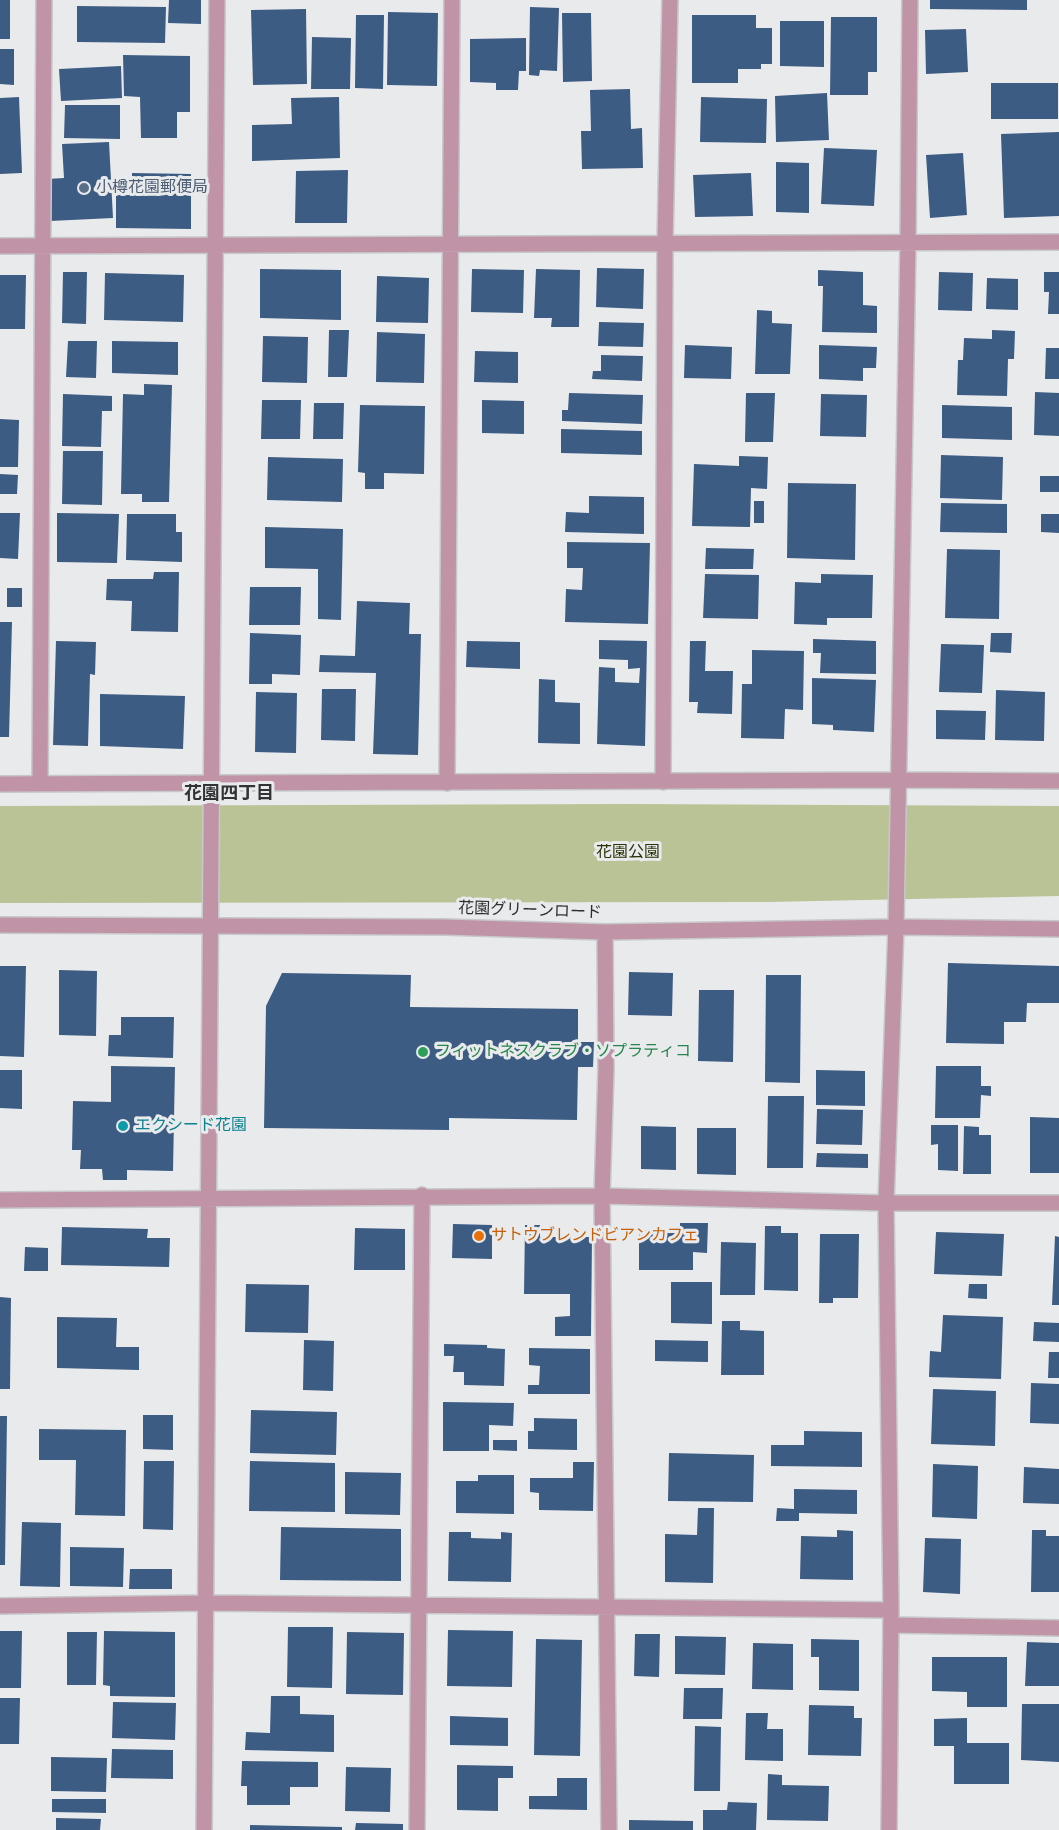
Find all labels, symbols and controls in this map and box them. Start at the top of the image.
place label: 小樽花園郵便局 [96,178,208,198]
marker: 小樽花園郵便局 [77,181,91,195]
district label: 花園四丁目 [184,783,274,805]
park label: 花園公園 [596,843,660,863]
street label: 花園グリーンロード [458,899,602,923]
place label: フィットネスクラブ・ソプラティコ [435,1042,691,1062]
marker: フィットネスクラブ・ソプラティコ [416,1045,430,1059]
place label: エクシード花園 [135,1116,247,1136]
marker: エクシード花園 [116,1119,130,1133]
place label: サトウブレンドビアンカフェ [491,1226,699,1246]
marker: サトウブレンドビアンカフェ [472,1229,486,1243]

